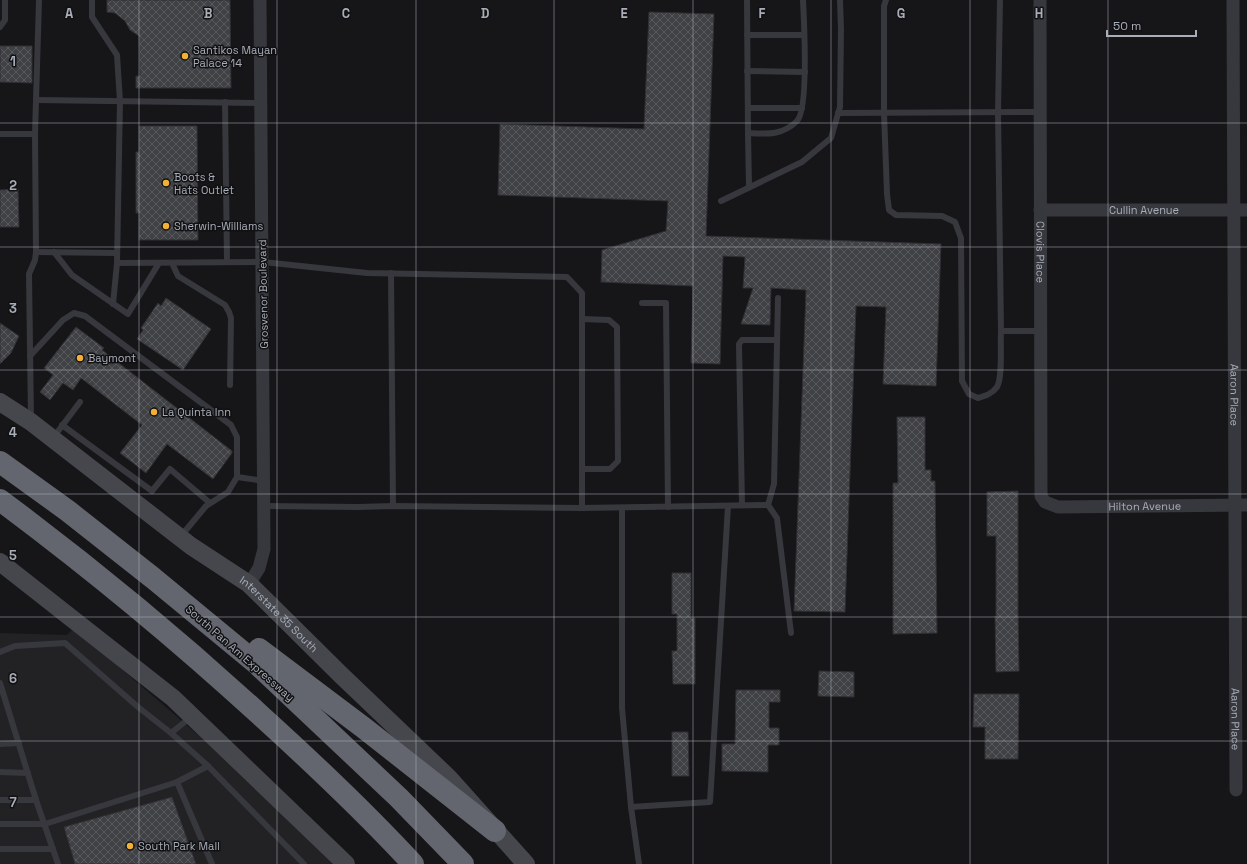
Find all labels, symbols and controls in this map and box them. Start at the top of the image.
text: A [65,5,74,22]
text: B [204,5,213,22]
text: C [342,5,350,22]
text: D [481,5,490,22]
text: E [620,5,628,22]
text: F [759,5,766,22]
text: G [897,5,905,22]
text: H [1035,5,1043,22]
scale bar [1107,12,1196,38]
text: 50 m [1113,18,1141,34]
place label: Santikos Mayan Palace 14 [193,43,277,70]
marker: Santikos Mayan Palace 14 [180,51,190,61]
text: 1 [10,53,16,70]
place label: Boots & Hats Outlet [174,170,234,197]
text: 2 [9,177,17,194]
marker: Boots & Hats Outlet [161,178,171,188]
street label: Cullin Avenue [1109,203,1179,217]
place label: Sherwin-Williams [174,219,263,233]
marker: Sherwin-Williams [161,221,171,231]
street label: Clovis Place [1033,221,1048,283]
street label: Grosvenor Boulevard [255,239,271,349]
text: 3 [9,300,17,317]
place label: Baymont [88,351,136,365]
marker: Baymont [75,353,85,363]
street label: Aaron Place [1227,364,1242,426]
place label: La Quinta Inn [162,405,231,419]
marker: La Quinta Inn [149,407,159,417]
text: 4 [9,424,17,441]
street label: Hilton Avenue [1108,499,1181,513]
text: 5 [9,547,17,564]
street label: Interstate 35 South [237,573,321,655]
street label: South Pan Am Expressway [183,602,297,704]
text: 6 [9,670,17,687]
street label: Aaron Place [1228,688,1243,750]
text: 7 [9,794,17,811]
place label: South Park Mall [138,839,220,853]
marker: South Park Mall [125,841,135,851]

